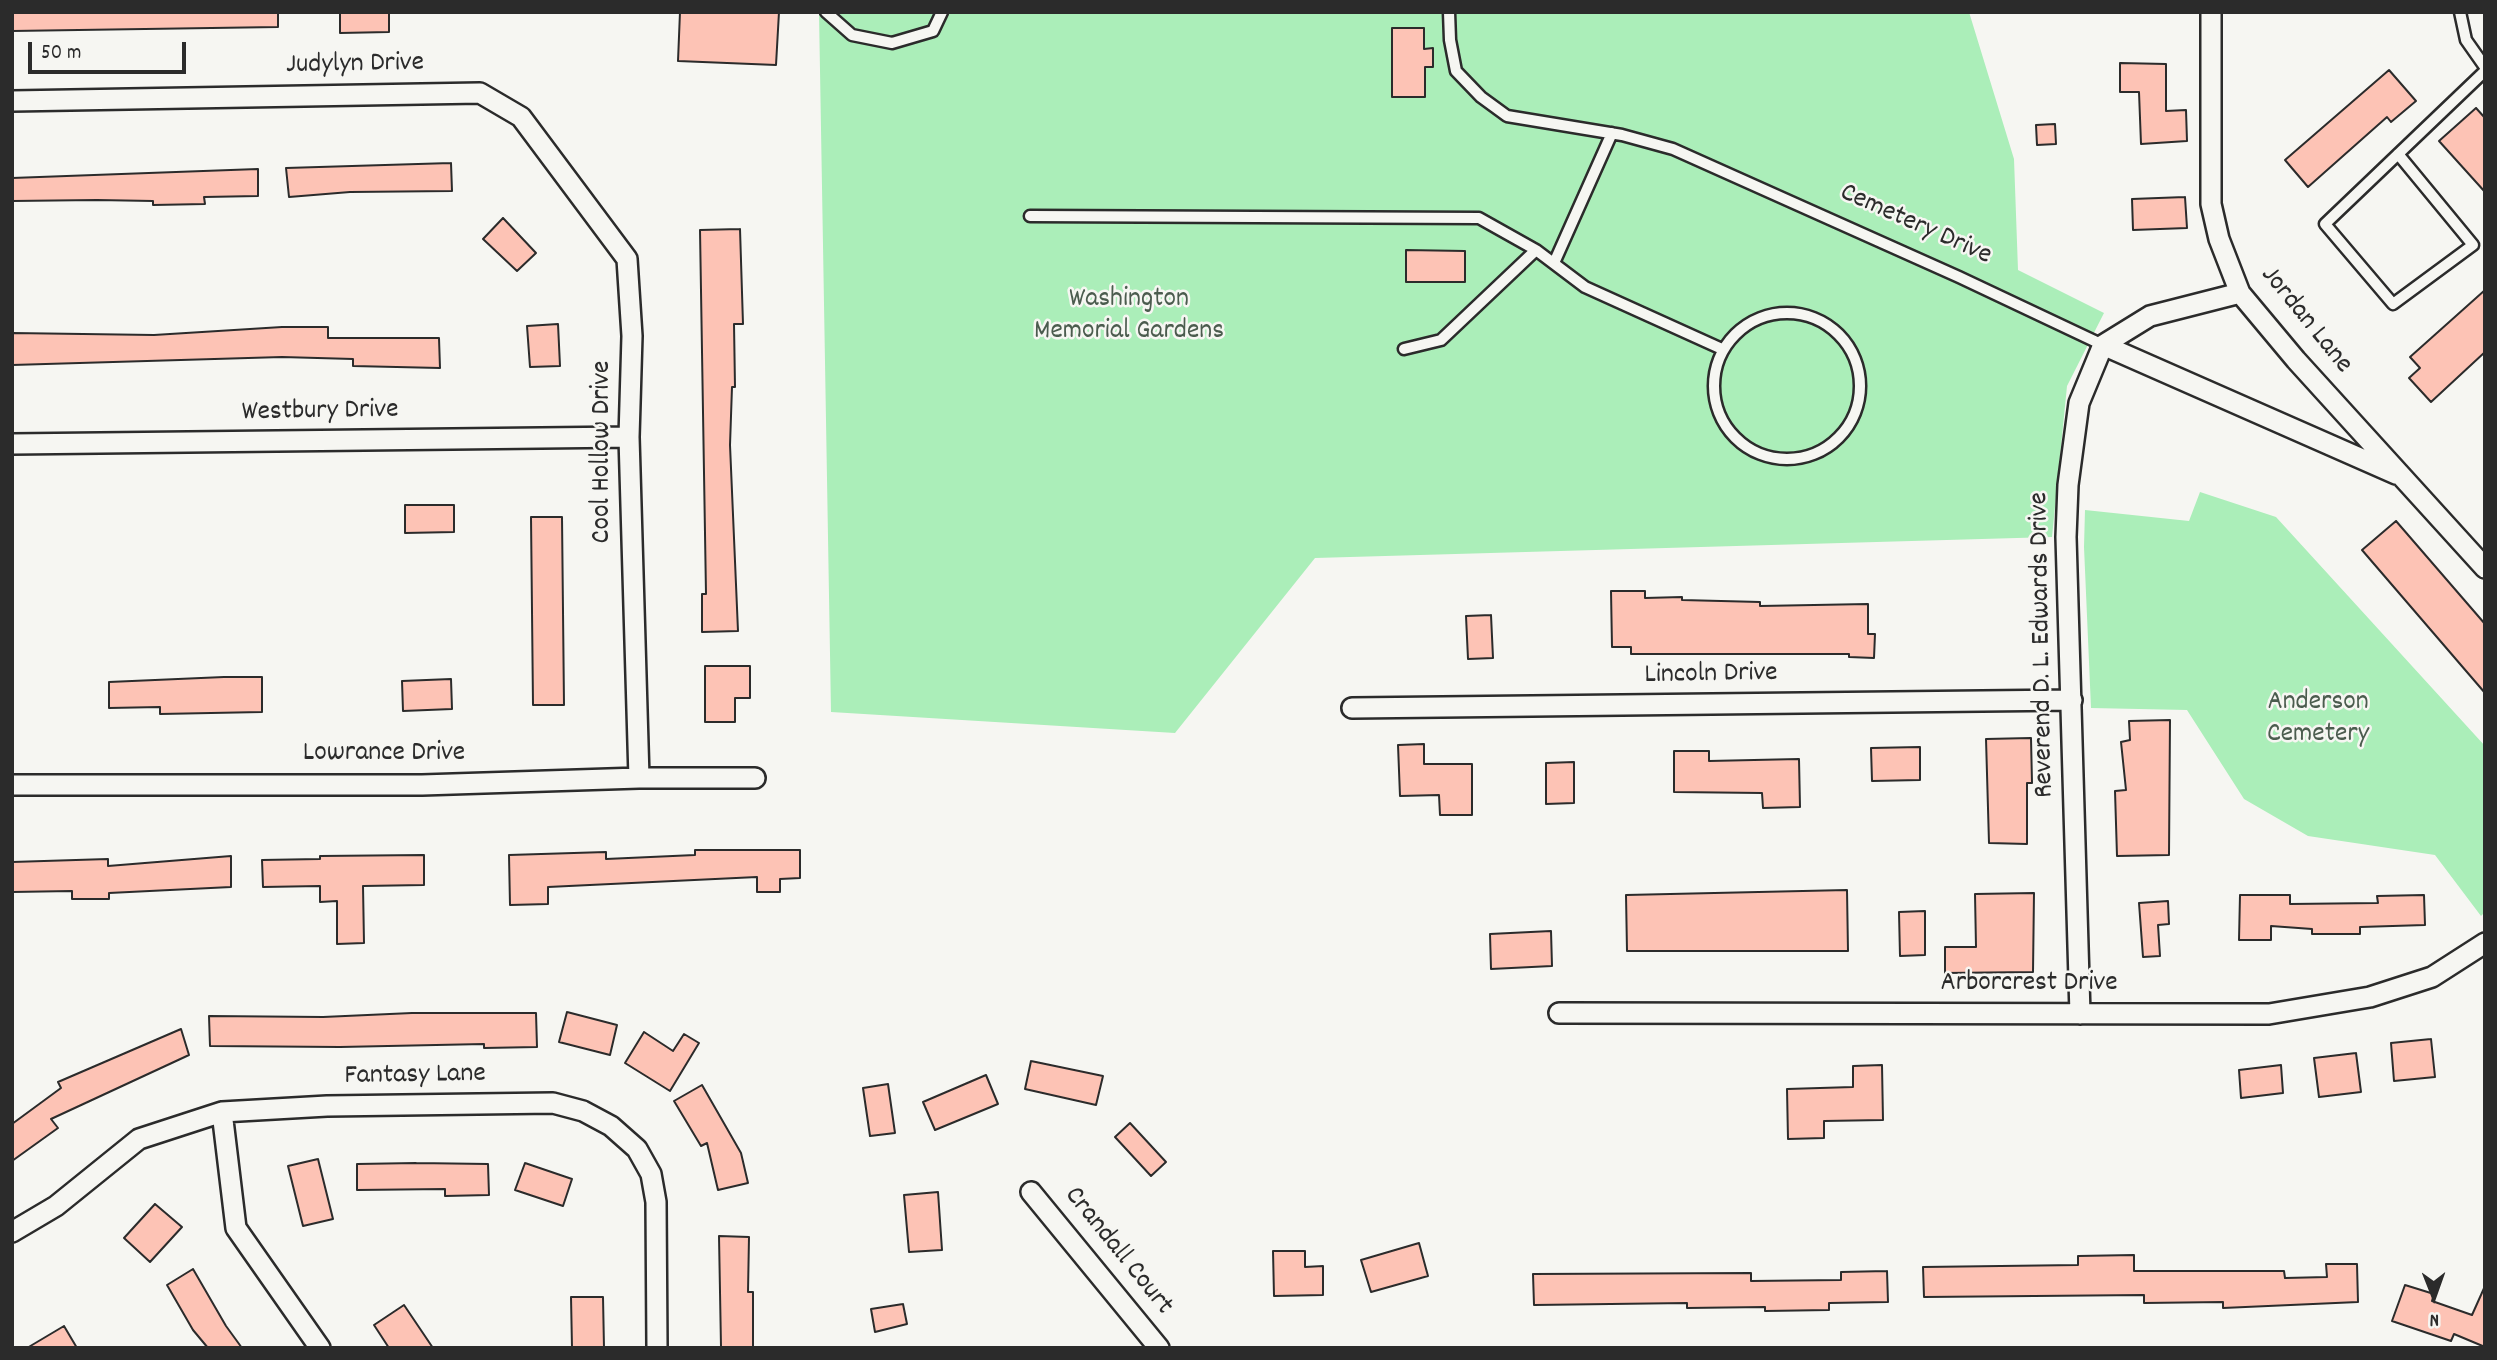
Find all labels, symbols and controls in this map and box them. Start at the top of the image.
scale bar [32,28,189,72]
text: 50 m [41,39,81,69]
street label: Judylyn Drive [286,48,424,84]
street label: Cemetery Drive [1834,178,1996,274]
street label: Jordan Lane [2252,260,2358,382]
park label: Washington Memorial Gardens [1034,284,1224,350]
street label: Cool Hollow Drive [587,361,621,543]
street label: Westbury Drive [241,395,399,431]
street label: Reverend D. L. Edwards Drive [2025,492,2063,798]
street label: Lincoln Drive [1644,658,1778,694]
park label: Anderson Cemetery [2267,687,2369,753]
street label: Lowrance Drive [303,738,465,772]
street label: Arborcrest Drive [1940,968,2118,1002]
street label: Fantasy Lane [344,1059,486,1095]
street label: Crandall Court [1055,1181,1179,1323]
north arrow [2399,1262,2469,1332]
text: N [2429,1305,2439,1332]

